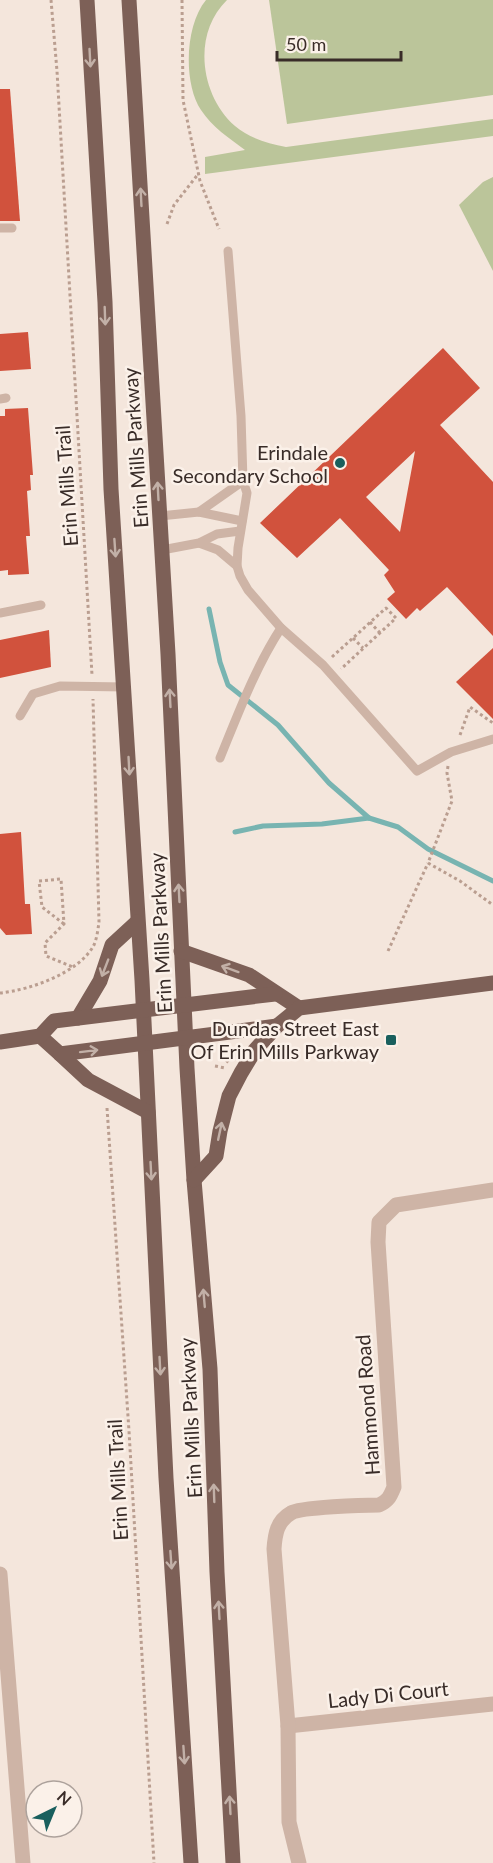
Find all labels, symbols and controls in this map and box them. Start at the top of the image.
scale bar [277,24,402,62]
text: 50 m [286,33,326,55]
one-way arrow [85,48,96,68]
one-way arrow [135,187,146,207]
one-way arrow [100,305,111,325]
street label: Erin Mills Parkway [117,366,153,529]
street label: Erin Mills Trail [50,424,82,548]
place label: Erindale Secondary School [173,440,328,487]
marker: Erindale Secondary School [333,456,347,470]
one-way arrow [153,482,164,502]
one-way arrow [110,537,121,557]
one-way arrow [165,689,176,709]
one-way arrow [123,756,134,776]
street label: Erin Mills Parkway [144,851,176,1014]
one-way arrow [173,883,184,903]
one-way arrow [99,958,110,976]
one-way arrow [221,962,240,973]
place label: Dundas Street East Of Erin Mills Parkway [191,1016,380,1063]
marker: Dundas Street East Of Erin Mills Parkway [384,1033,398,1047]
one-way arrow [79,1045,99,1056]
one-way arrow [215,1121,226,1141]
one-way arrow [145,1160,156,1180]
one-way arrow [198,1289,209,1309]
street label: Hammond Road [350,1334,384,1476]
street label: Erin Mills Parkway [174,1336,206,1499]
one-way arrow [155,1355,166,1375]
street label: Erin Mills Trail [102,1419,132,1541]
one-way arrow [209,1483,220,1503]
one-way arrow [165,1550,176,1570]
one-way arrow [213,1600,224,1620]
street label: Lady Di Court [326,1676,450,1712]
one-way arrow [178,1744,189,1764]
north arrow [24,1779,84,1839]
text: N [54,1787,76,1809]
one-way arrow [224,1795,235,1815]

